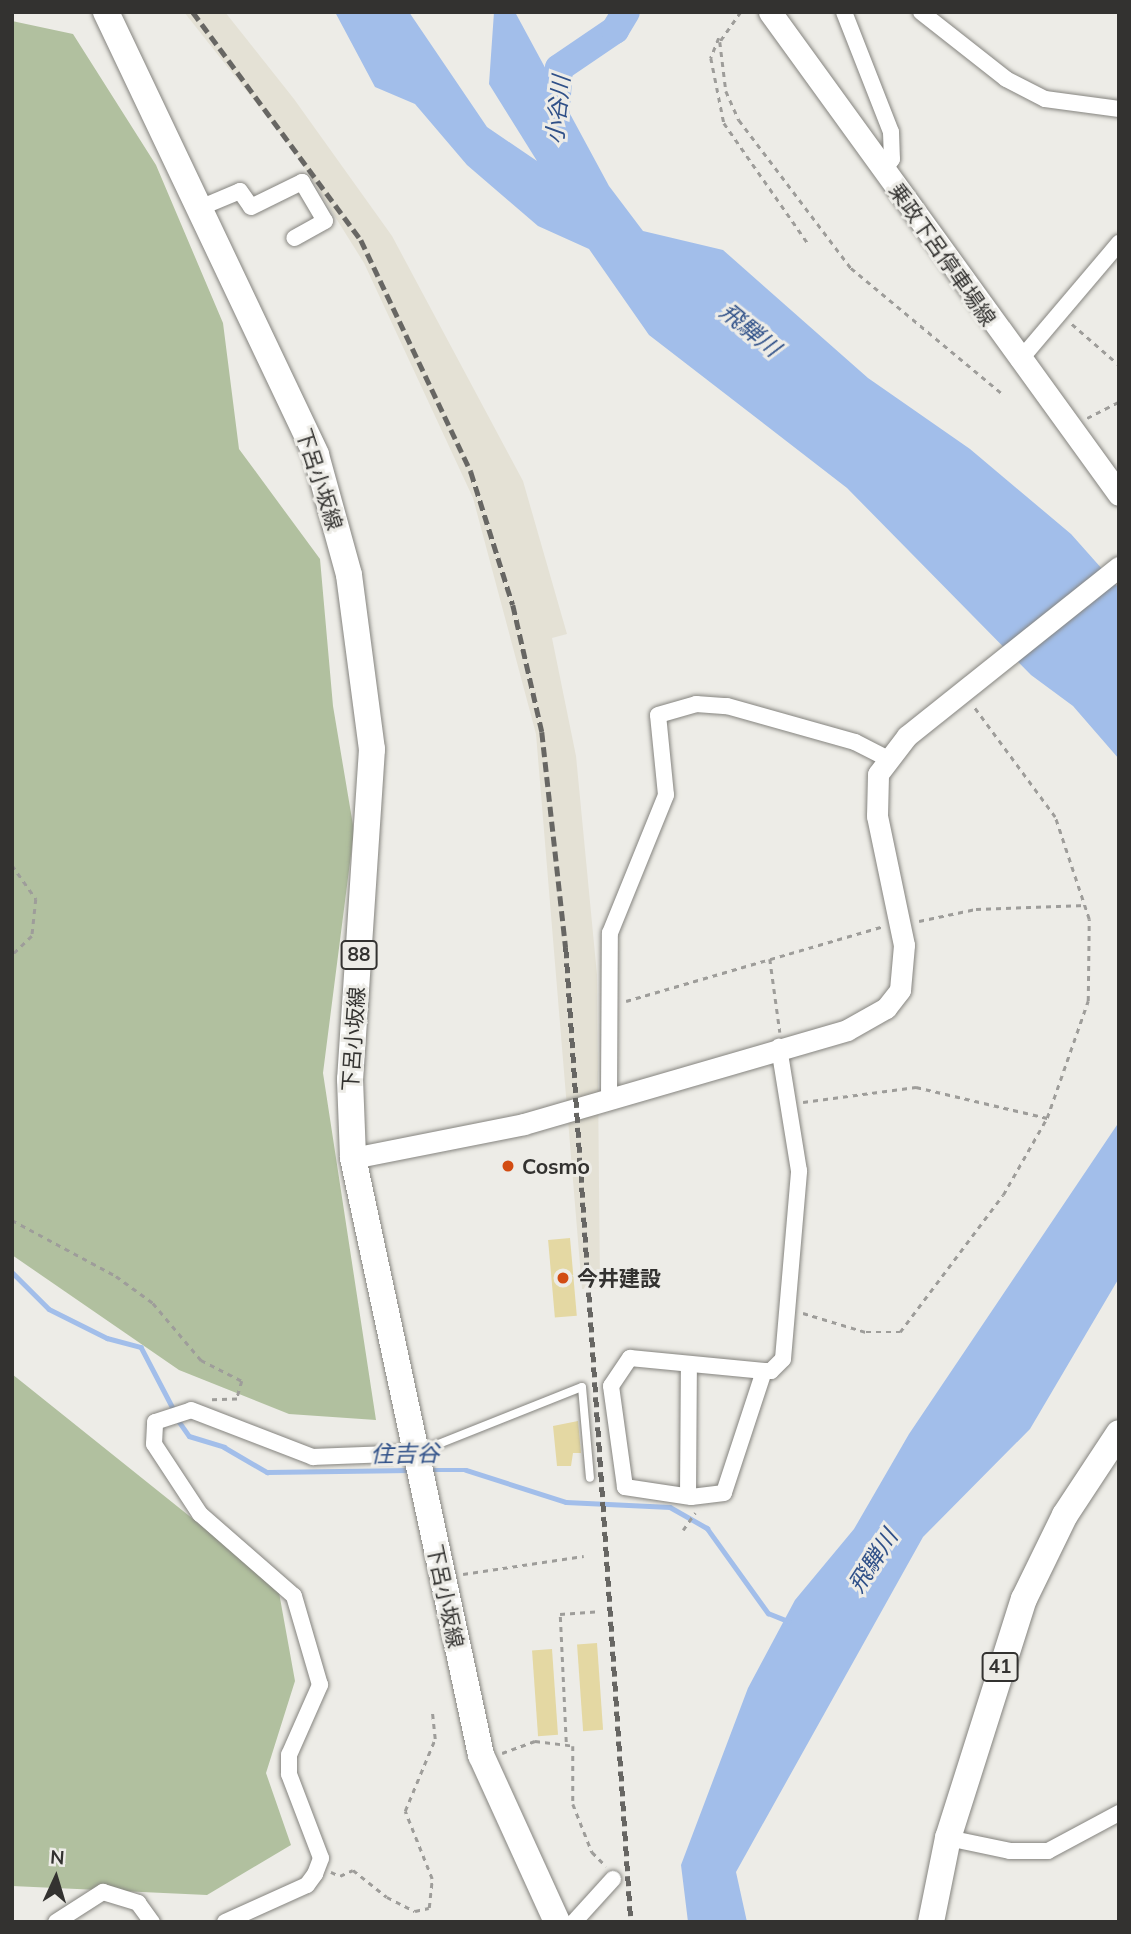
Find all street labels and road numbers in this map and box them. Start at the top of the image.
street label: 乗政下呂停車場線 [884,178,1002,330]
street label: 下呂小坂線 [292,425,348,533]
road number: 88 [340,939,378,970]
street label: 下呂小坂線 [337,986,369,1092]
street label: 下呂小坂線 [423,1542,469,1650]
road number: 41 [981,1652,1019,1682]

